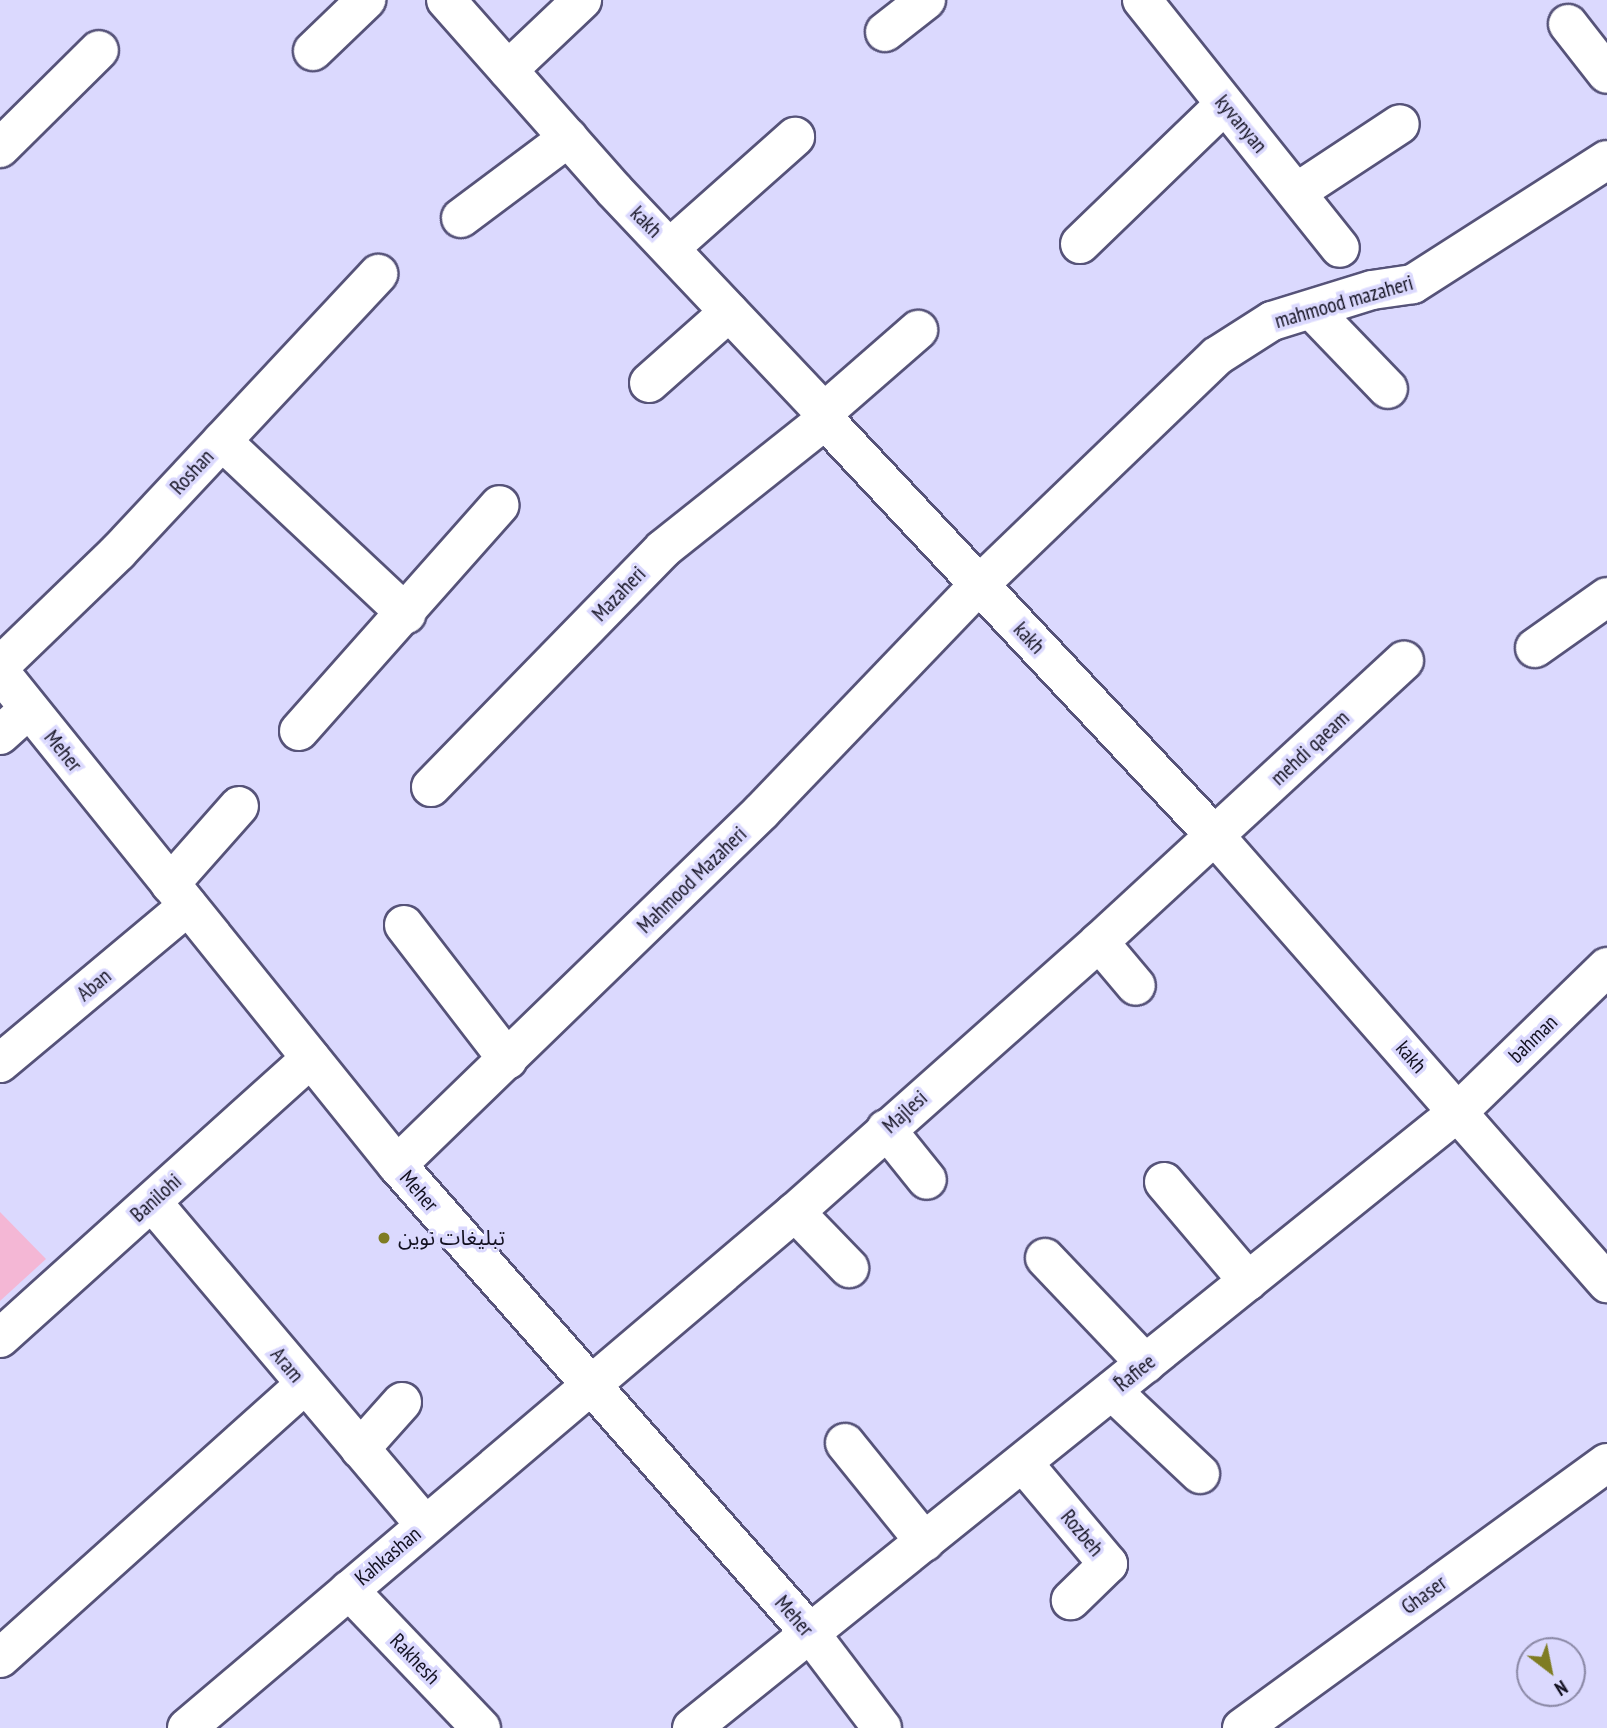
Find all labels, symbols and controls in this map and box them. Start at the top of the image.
street label: kyvanyan [1210,90,1272,158]
street label: kakh [625,201,667,243]
street label: mahmood mazaheri [1272,270,1416,334]
street label: Roshan [165,444,219,500]
street label: Mazaheri [587,562,651,626]
street label: kakh [1008,617,1050,659]
street label: mehdi qaeam [1266,705,1354,791]
street label: Meher [39,725,87,777]
street label: Mahmood Mazaheri [632,821,752,939]
street label: Aban [72,964,116,1006]
street label: bahman [1503,1010,1563,1068]
street label: kakh [1390,1036,1432,1078]
street label: Majlesi [877,1085,933,1139]
street label: Meher [394,1165,444,1217]
street label: Banilohi [125,1169,187,1227]
place label: تبلیغات نوین [398,1225,505,1251]
marker: تبلیغات نوین [376,1230,392,1246]
street label: Aram [265,1342,309,1388]
street label: ًRafiee [1110,1349,1160,1397]
street label: Rozbeh [1055,1505,1109,1561]
street label: Kahkashan [350,1521,426,1591]
street label: Ghaser [1397,1570,1451,1620]
street label: Meher [769,1590,819,1642]
street label: Rakhesh [385,1628,445,1690]
north arrow [1516,1637,1586,1707]
text: N [1550,1675,1572,1701]

